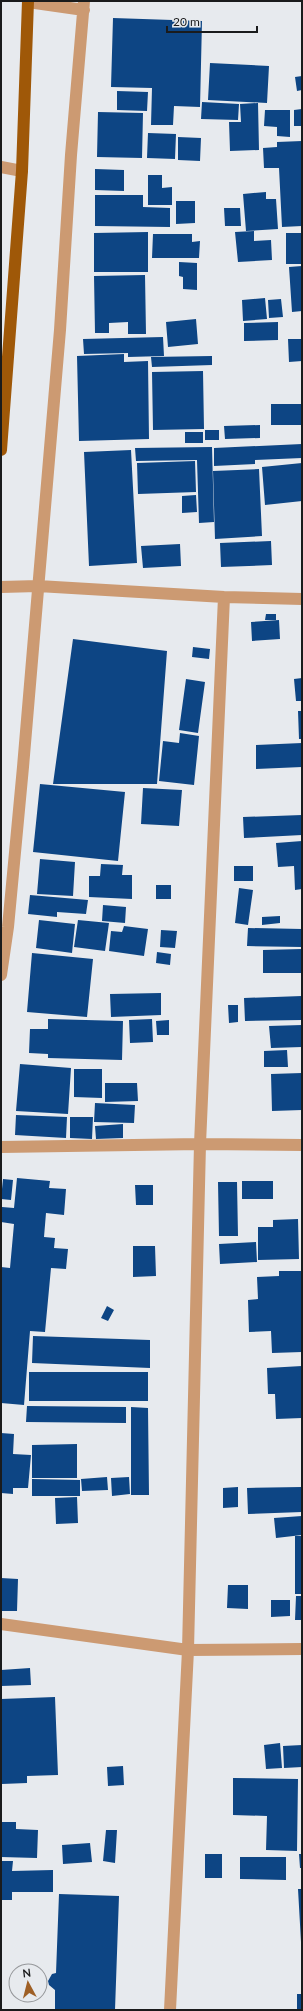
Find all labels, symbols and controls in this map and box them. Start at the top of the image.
scale bar [167,8,257,34]
text: 20 m [173,14,200,29]
north arrow [8,1963,48,2003]
text: N [22,1966,32,1980]

